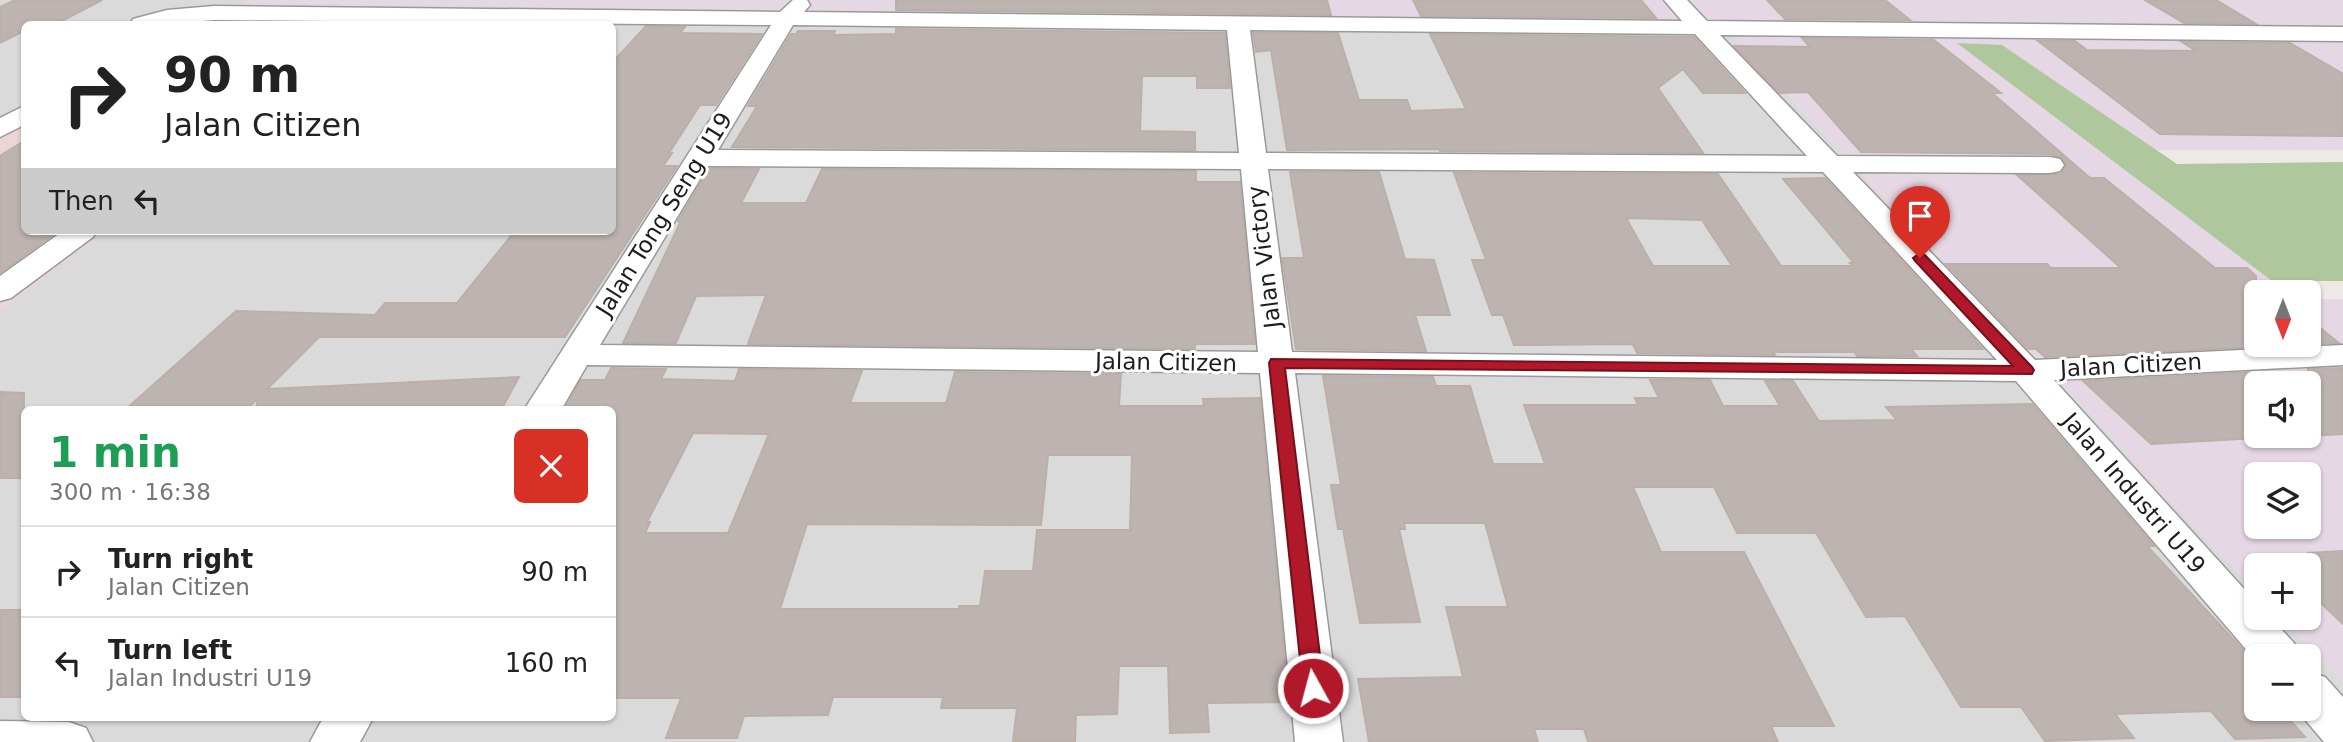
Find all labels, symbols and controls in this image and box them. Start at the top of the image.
text: 90 m [164,47,300,104]
icon: right [49,49,140,140]
text: Jalan Citizen [164,106,361,144]
street label: Jalan Tong Seng U19 [590,107,737,322]
icon: left [128,182,166,220]
street label: Jalan Victory [1242,184,1286,332]
text: Then [49,186,114,216]
pin [1890,186,1950,258]
icon: arrive [1901,197,1939,235]
north arrow [2244,280,2320,357]
map controls [2244,280,2321,721]
street label: Jalan Citizen [1093,348,1237,376]
street label: Jalan Citizen [2057,348,2203,382]
button: sound [2244,371,2321,448]
street label: Jalan Industri U19 [2056,406,2211,579]
text: 1 min [49,428,181,477]
button: close [514,429,588,503]
button: layers [2244,462,2321,539]
text: 300 m · 16:38 [49,479,211,505]
text: Turn right [108,544,253,574]
icon: right [49,553,87,591]
button: + [2244,553,2321,630]
text: 90 m [521,557,588,587]
text: Jalan Citizen [108,574,250,600]
text: Turn left [108,635,232,665]
icon: left [49,644,87,682]
button: − [2244,644,2321,721]
text: 160 m [505,648,588,678]
position arrow [1276,651,1350,725]
text: Jalan Industri U19 [108,665,312,691]

